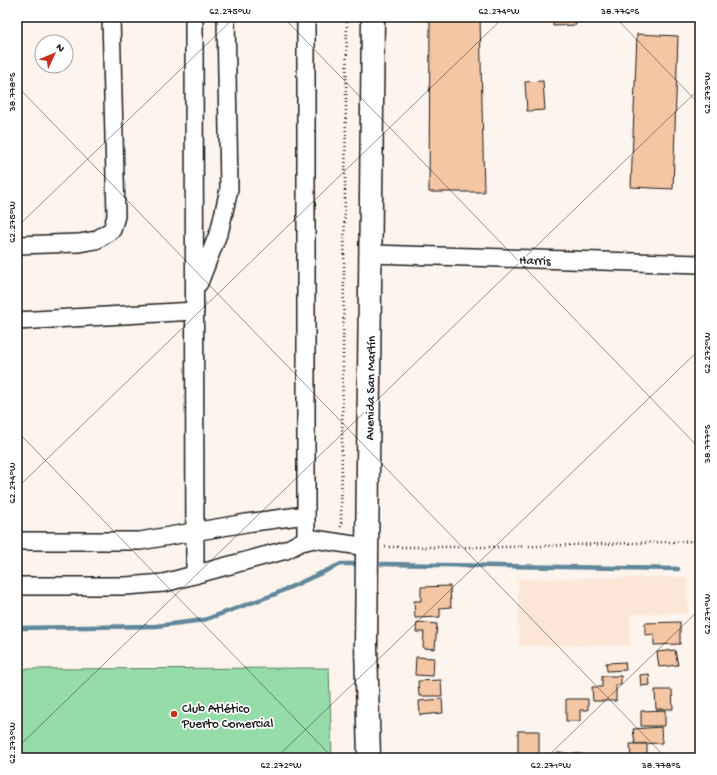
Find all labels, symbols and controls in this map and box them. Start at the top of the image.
text: 62.275°W [209,6,251,18]
text: 62.274°W [479,6,520,18]
text: 38.776°S [600,6,640,18]
north arrow [34,34,74,74]
text: N [53,42,67,55]
text: 38.778°S [7,72,19,112]
text: 62.273°W [702,72,714,114]
text: 62.275°W [7,201,19,243]
street label: Harris [519,253,552,270]
text: 62.272°W [702,332,714,374]
street label: Avenida San Martín [363,335,380,441]
text: 38.777°S [702,424,714,464]
text: 62.274°W [7,462,19,503]
text: 62.271°W [702,593,714,634]
place label: Club Atlético Puerto Comercial [181,702,274,732]
marker: Club Atlético Puerto Comercial [169,709,179,719]
text: 62.273°W [7,722,19,764]
text: 62.272°W [260,760,302,772]
text: 62.271°W [531,760,572,772]
text: 38.778°S [641,760,681,772]

